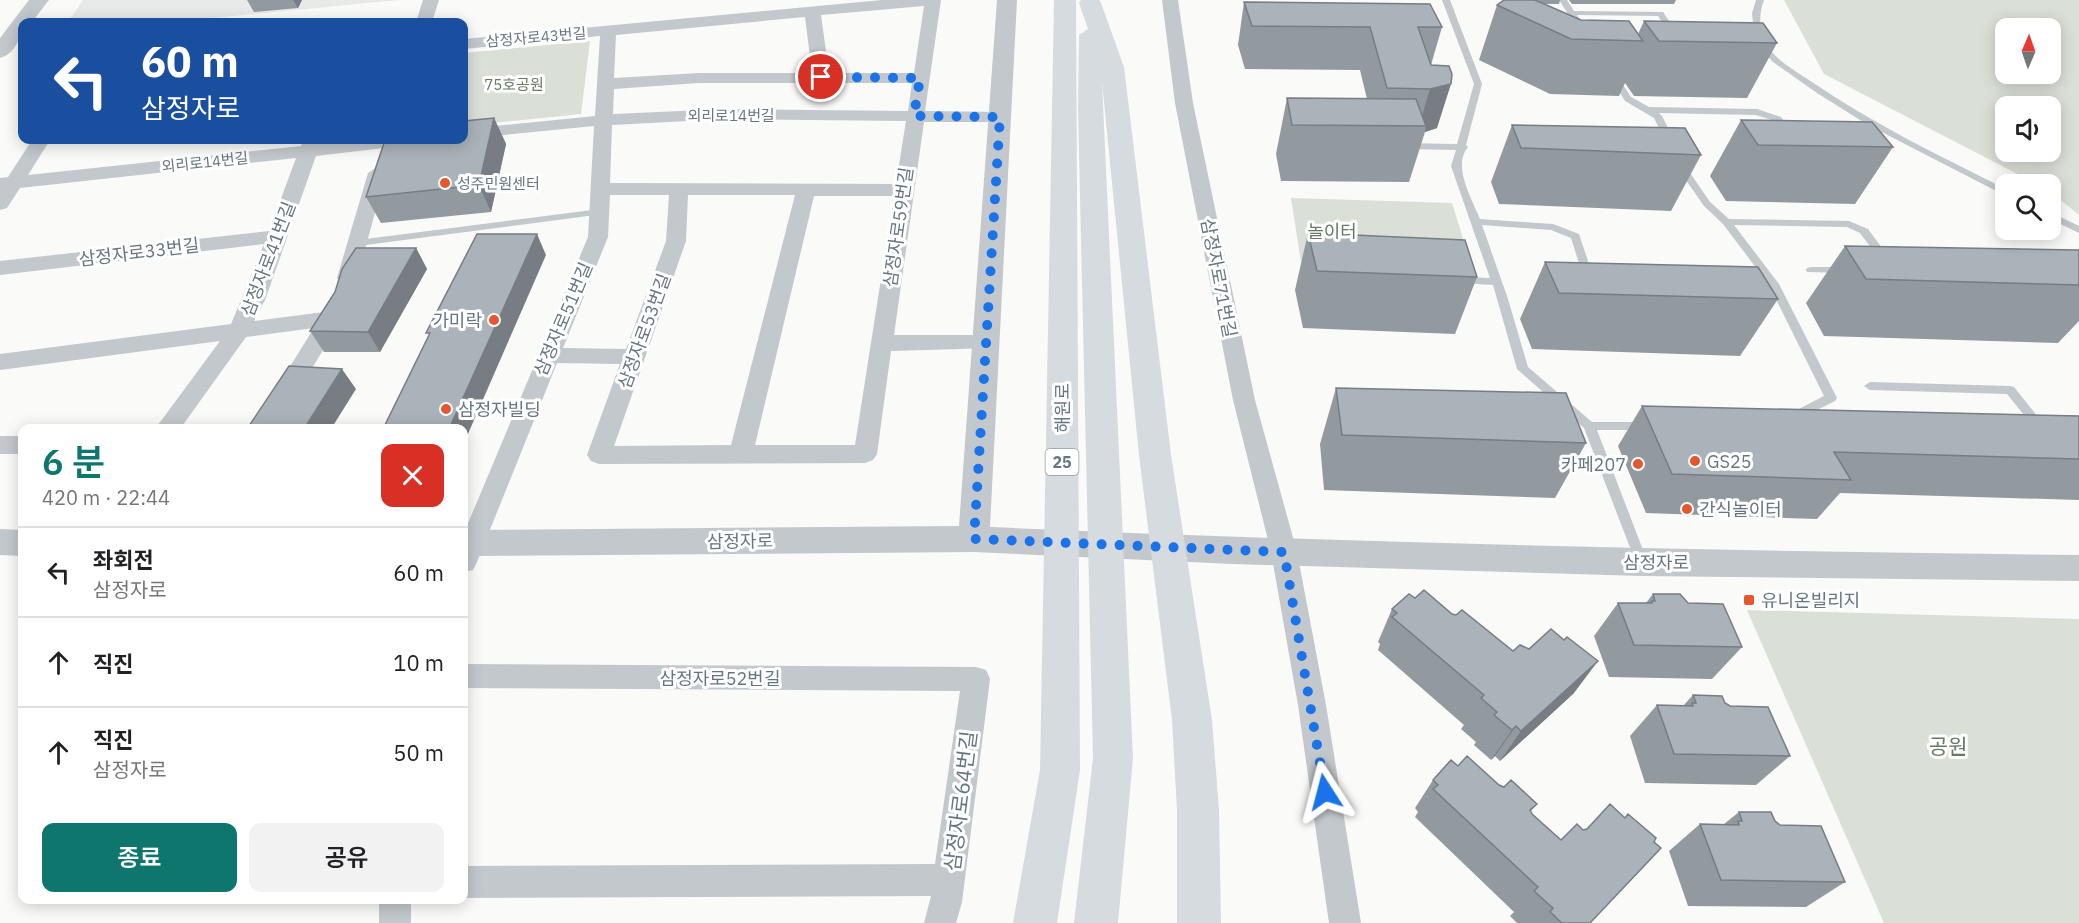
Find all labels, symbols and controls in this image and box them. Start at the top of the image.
north arrow [1995,18,2061,84]
map controls [1995,18,2061,240]
street label: 삼정자로43번길 [485,23,587,51]
text: 60 m [141,34,239,89]
icon: left [42,42,120,120]
pin [795,51,846,102]
icon: arrive [804,60,837,93]
park label: 75호공원 [484,75,544,94]
text: 삼정자로 [141,90,240,125]
button: sound [1995,96,2061,162]
street label: 외리로14번길 [687,106,775,125]
street label: 외리로14번길 [161,148,249,176]
street label: 삼정자로59번길 [878,166,918,288]
place label: 성주민원센터 [457,174,540,193]
button: search [1995,174,2061,240]
marker: 성주민원센터 [438,176,452,190]
street label: 삼정자로41번길 [236,198,300,320]
street label: 삼정자로71번길 [1196,216,1242,340]
park label: 놀이터 [1307,220,1357,243]
street label: 삼정자로33번길 [78,233,200,271]
street label: 삼정자로51번길 [529,259,597,379]
street label: 삼정자로53번길 [613,270,675,392]
place label: 가미락 [432,309,482,332]
marker: 가미락 [487,313,501,327]
street label: 해원로 [1051,383,1074,433]
place label: 삼정자빌딩 [458,398,541,421]
marker: 삼정자빌딩 [439,402,453,416]
text: 6 분 [42,438,105,485]
button: close [381,444,444,507]
road number: 25 [1046,449,1078,475]
place label: GS25 [1707,450,1752,473]
place label: 카페207 [1560,453,1626,476]
marker: GS25 [1688,454,1702,468]
marker: 카페207 [1631,457,1645,471]
text: 420 m · 22:44 [42,484,170,511]
place label: 간식놀이터 [1699,498,1782,521]
marker: 간식놀이터 [1680,502,1694,516]
street label: 삼정자로 [707,529,773,553]
text: 좌회전 [93,545,154,574]
street label: 삼정자로 [1623,551,1689,574]
icon: left [42,556,75,589]
text: 60 m [393,558,444,587]
text: 삼정자로 [93,576,167,603]
place label: 유니온빌리지 [1761,589,1860,612]
marker: 유니온빌리지 [1742,593,1756,607]
icon: ahead [42,646,75,679]
text: 10 m [393,648,444,677]
text: 직진 [93,649,133,678]
street label: 삼정자로52번길 [660,667,780,690]
text: 직진 [93,725,133,754]
street label: 삼정자로64번길 [938,729,982,873]
park label: 공원 [1929,732,1967,760]
icon: ahead [42,736,75,769]
text: 50 m [393,738,444,767]
text: 삼정자로 [93,756,167,783]
position arrow [1293,760,1357,824]
button: 종료 [42,823,237,892]
button: 공유 [249,823,444,892]

